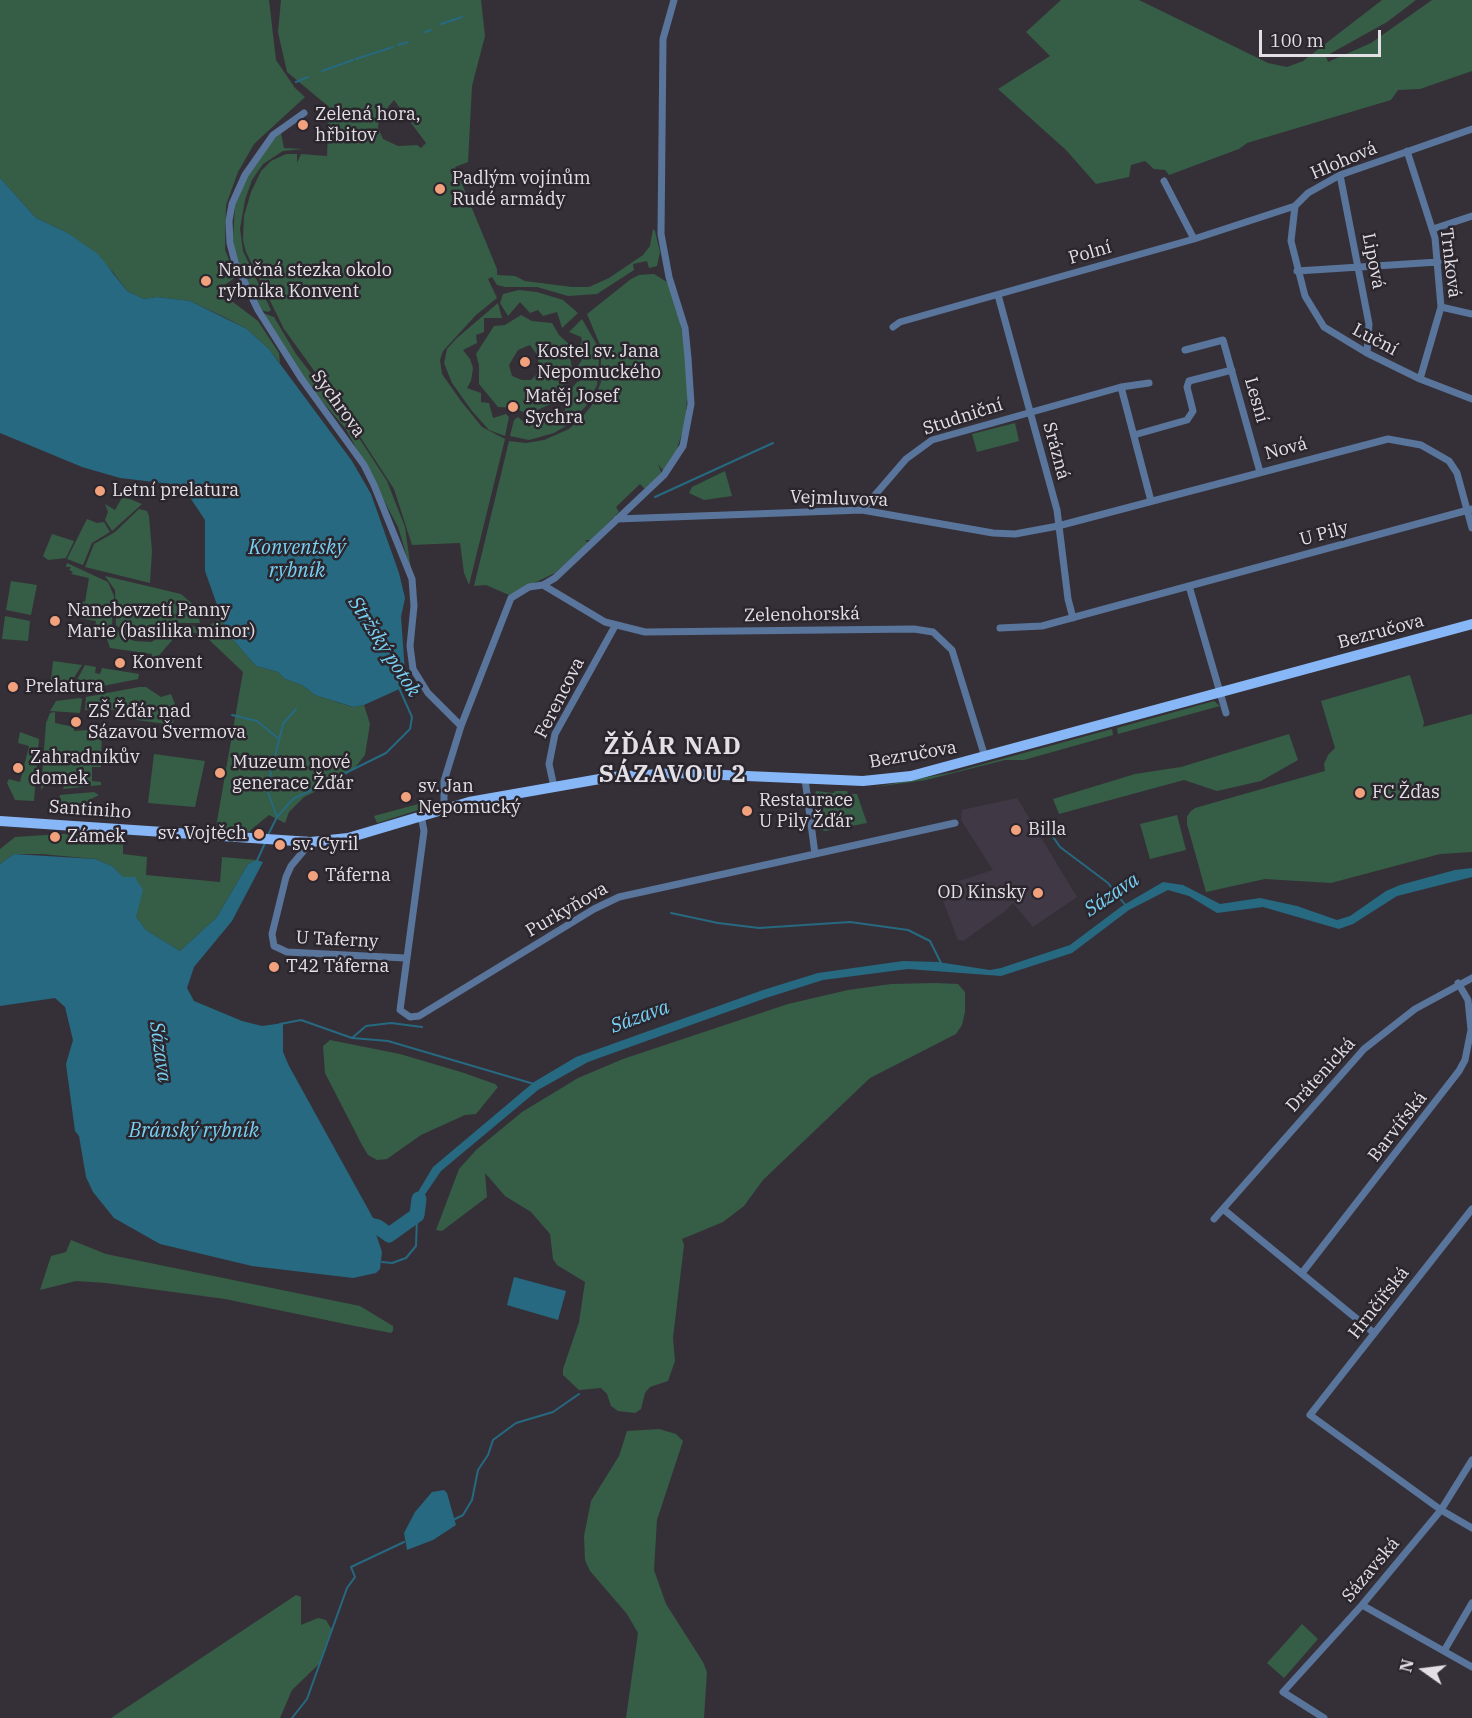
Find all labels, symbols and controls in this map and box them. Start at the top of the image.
scale bar [1262,18,1384,56]
text: 100 m [1270,29,1324,52]
place label: Zelená hora, hřbitov [315,104,421,146]
marker: Zelená hora, hřbitov [296,118,310,132]
street label: Hlohová [1308,137,1380,185]
place label: Padlým vojínům Rudé armády [452,168,591,210]
marker: Padlým vojínům Rudé armády [433,182,447,196]
street label: Trnková [1435,227,1465,299]
street label: Lipová [1357,231,1389,291]
street label: Polní [1066,237,1114,269]
place label: Naučná stezka okolo rybníka Konvent [218,260,392,302]
marker: Naučná stezka okolo rybníka Konvent [199,274,213,288]
street label: Luční [1349,319,1401,361]
place label: Kostel sv. Jana Nepomuckého [537,341,661,384]
marker: Kostel sv. Jana Nepomuckého [518,355,532,369]
street label: Sychrova [306,366,370,442]
street label: Lesní [1239,375,1273,425]
place label: Matěj Josef Sychra [525,386,619,428]
street label: Studniční [920,394,1006,440]
marker: Matěj Josef Sychra [506,400,520,414]
street label: Srázná [1038,420,1074,482]
street label: Nová [1262,433,1310,465]
place label: Letní prelatura [112,480,239,502]
marker: Letní prelatura [93,484,107,498]
street label: Vejmluvova [789,486,889,512]
street label: U Pily [1297,517,1351,551]
water label: Konventský rybník [249,536,345,583]
water label: Stržský potok [343,592,425,702]
place label: Nanebevzetí Panny Marie (basilika minor) [67,600,255,642]
street label: Zelenohorská [744,603,860,627]
street label: Bezručova [1335,610,1427,654]
marker: Nanebevzetí Panny Marie (basilika minor) [48,614,62,628]
place label: Konvent [132,652,203,674]
street label: Ferencova [530,654,590,742]
marker: Konvent [113,656,127,670]
place label: Prelatura [25,676,104,698]
marker: Prelatura [6,680,20,694]
place label: ZŠ Žďár nad Sázavou Švermova [88,701,246,744]
marker: ZŠ Žďár nad Sázavou Švermova [69,715,83,729]
district label: ŽĎÁR NAD SÁZAVOU 2 [599,733,747,789]
street label: Bezručova [868,737,958,773]
place label: Zahradníkův domek [30,747,140,789]
place label: Muzeum nové generace Žďár [232,752,353,795]
marker: Zahradníkův domek [11,761,25,775]
marker: Muzeum nové generace Žďár [213,766,227,780]
place label: sv. Jan Nepomucký [418,776,521,818]
place label: FC Žďas [1372,782,1440,804]
marker: FC Žďas [1353,786,1367,800]
marker: sv. Jan Nepomucký [399,790,413,804]
place label: Restaurace U Pily Žďár [759,790,853,832]
street label: Santiniho [48,796,132,824]
marker: Restaurace U Pily Žďár [740,804,754,818]
place label: Billa [1028,819,1066,841]
place label: sv. Vojtěch [158,823,247,845]
marker: Billa [1009,823,1023,837]
place label: Zámek [67,826,126,848]
marker: sv. Vojtěch [252,827,266,841]
marker: Zámek [48,830,62,844]
place label: sv. Cyril [292,834,359,856]
marker: sv. Cyril [273,838,287,852]
place label: Táferna [325,865,391,887]
water label: Sázava [1080,868,1144,922]
marker: Táferna [306,869,320,883]
street label: Purkyňova [522,878,612,942]
place label: OD Kinsky [937,882,1026,904]
marker: OD Kinsky [1031,886,1045,900]
street label: U Taferny [295,927,379,953]
place label: T42 Táferna [286,956,389,978]
marker: T42 Táferna [267,960,281,974]
water label: Sázava [607,995,673,1039]
water label: Sázava [144,1020,176,1084]
street label: Drátenická [1282,1033,1360,1117]
street label: Barvířská [1364,1088,1432,1166]
water label: Bránský rybník [129,1119,259,1143]
street label: Hrnčířská [1344,1263,1414,1343]
street label: Sázavská [1338,1533,1404,1607]
north arrow [1394,1640,1454,1700]
text: N [1395,1657,1418,1674]

